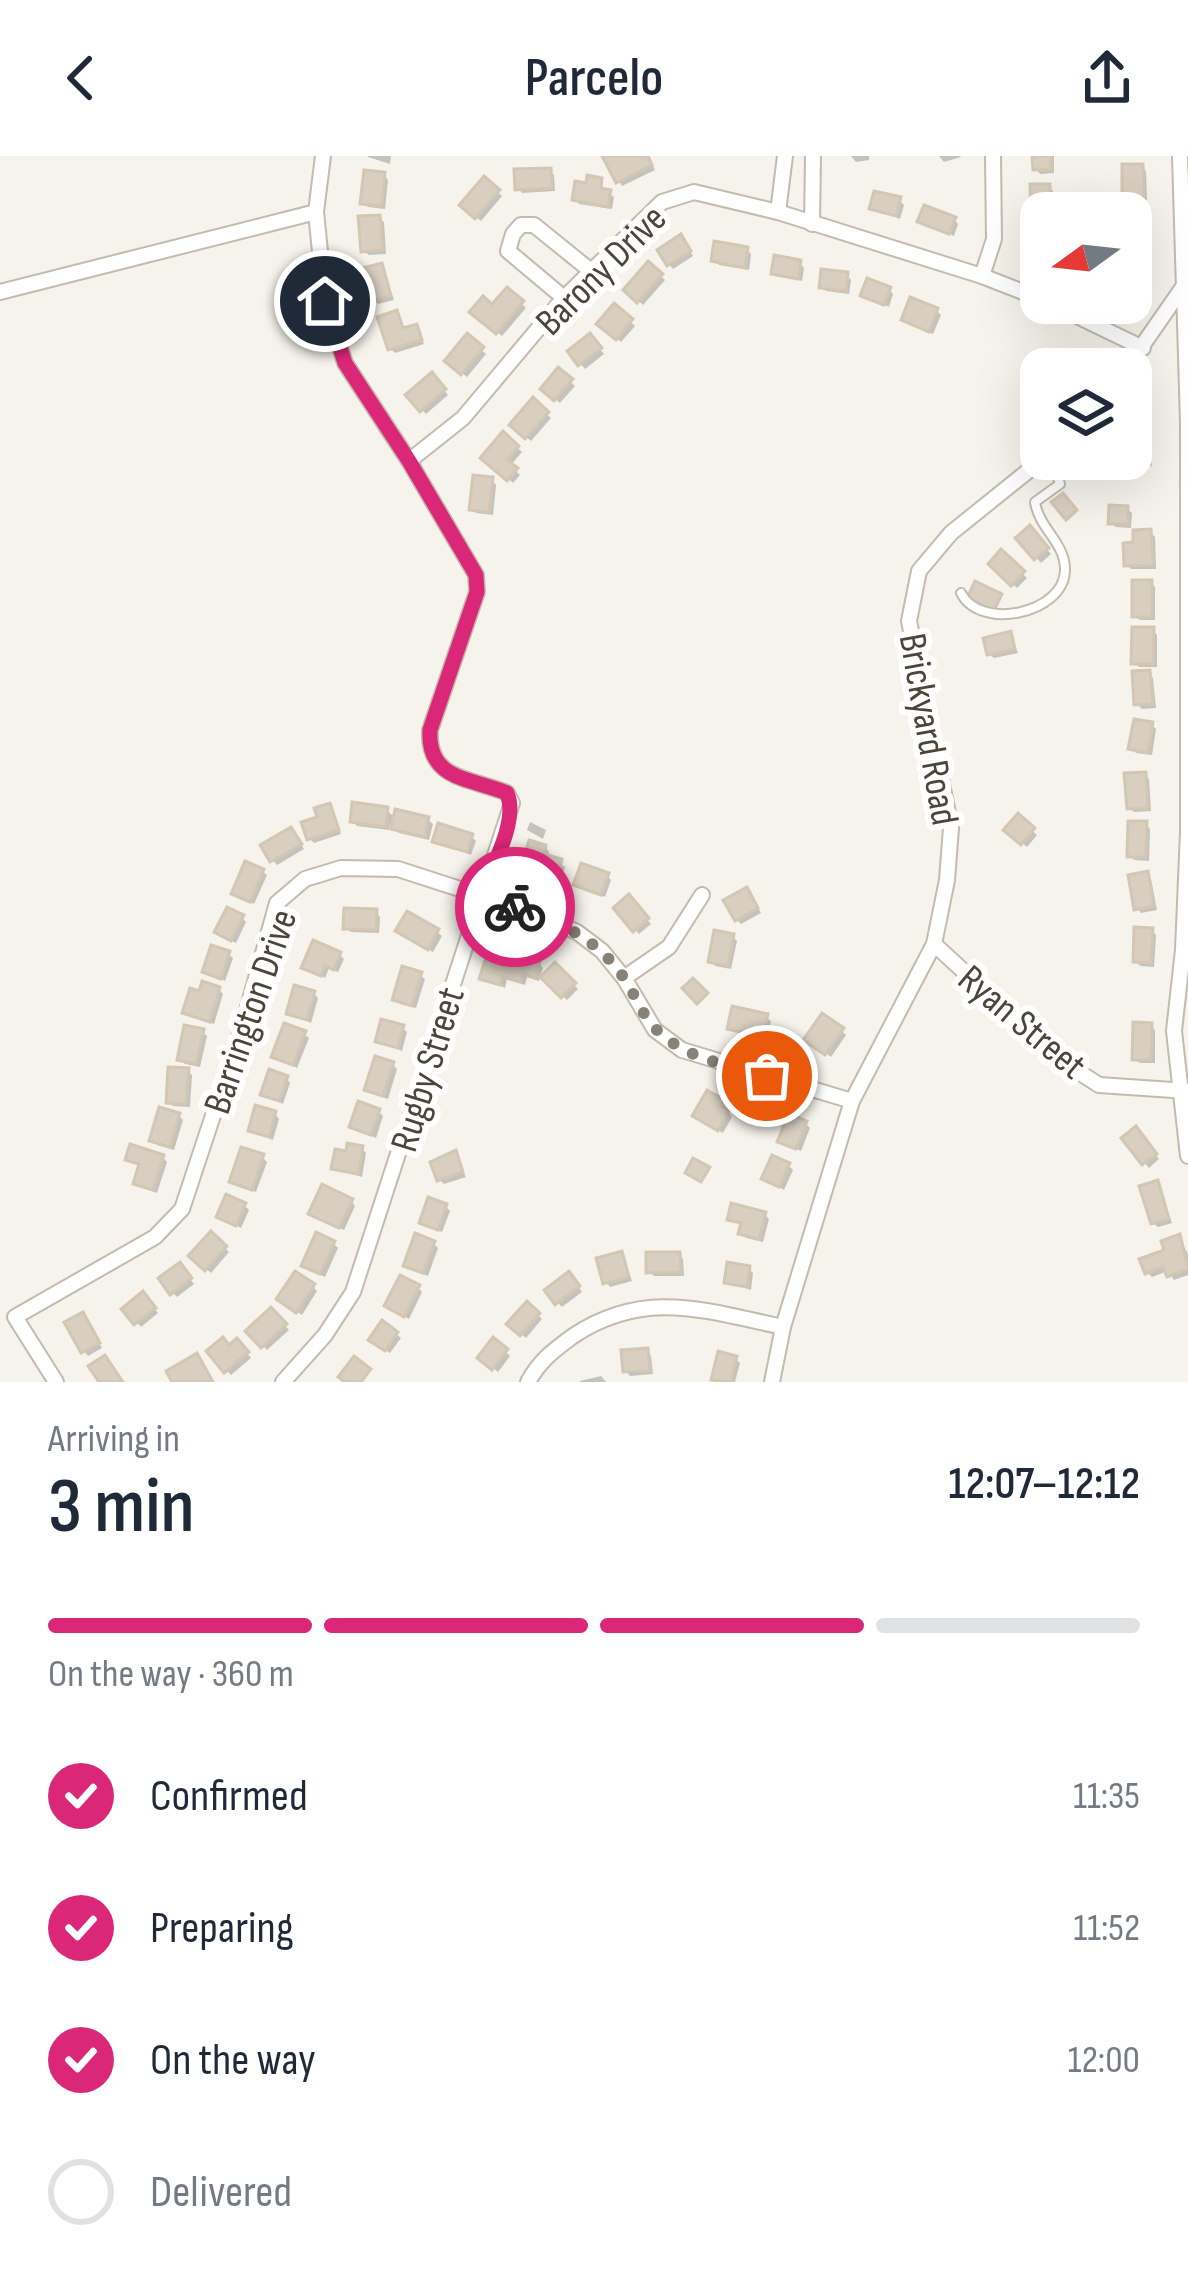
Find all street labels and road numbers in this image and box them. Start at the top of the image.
street label: Barony Drive [527,196,677,346]
street label: Brickyard Road [888,630,968,829]
street label: Barrington Drive [194,903,308,1120]
street label: Ryan Street [948,956,1095,1090]
street label: Rugby Street [381,982,476,1158]

